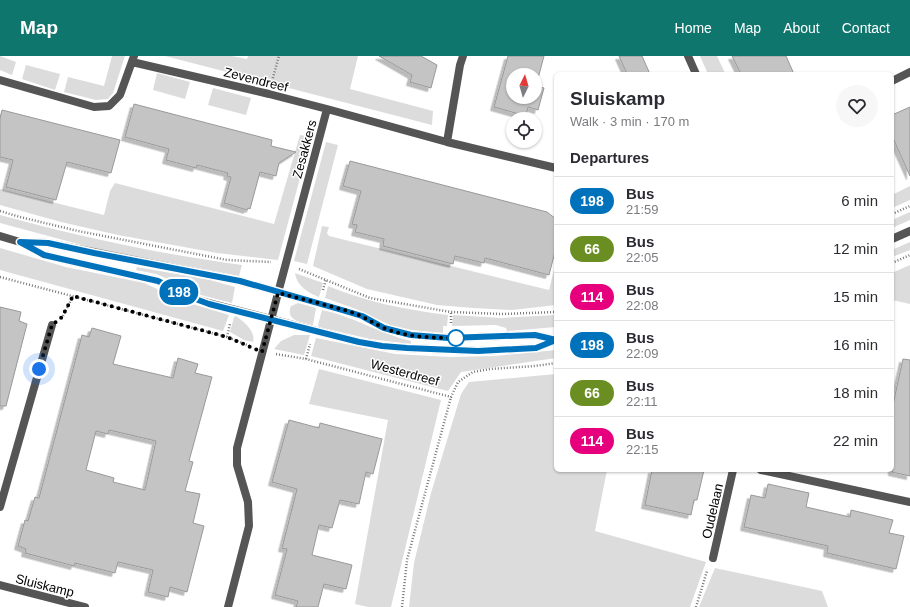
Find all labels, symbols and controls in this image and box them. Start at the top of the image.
text: Map [20,17,58,38]
text: Home [675,20,712,36]
text: Map [734,20,761,36]
text: About [783,20,820,36]
text: Contact [842,20,890,36]
street label: Zevendreef [222,64,290,95]
north arrow [506,68,542,104]
map controls [506,68,542,148]
button: heart [836,85,878,127]
text: Sluiskamp [570,88,665,109]
button: locate [506,112,542,148]
text: Walk · 3 min · 170 m [570,114,689,129]
street label: Zesakkers [289,118,320,180]
text: Departures [570,149,649,166]
text: Bus [626,185,654,202]
text: 6 min [841,192,878,209]
text: 198 [580,193,604,209]
text: 21:59 [626,202,659,217]
text: Bus [626,233,654,250]
text: 12 min [833,240,878,257]
text: 66 [584,241,600,257]
text: 22:05 [626,250,659,265]
line badge: 198 [156,279,202,305]
text: Bus [626,281,654,298]
text: 198 [167,284,191,300]
text: 15 min [833,288,878,305]
text: 114 [581,289,603,305]
text: 22:08 [626,298,659,313]
unlabelled marker [447,329,465,347]
text: Bus [626,329,654,346]
text: 16 min [833,336,878,353]
text: 198 [580,337,604,353]
text: 22:09 [626,346,659,361]
street label: Westerdreef [369,356,441,389]
your location [29,359,49,379]
text: Bus [626,377,654,394]
text: 18 min [833,384,878,401]
text: 66 [584,385,600,401]
text: 22:11 [626,394,658,409]
text: Bus [626,425,654,442]
text: 22 min [833,432,878,449]
text: 114 [581,433,603,449]
text: 22:15 [626,442,659,457]
street label: Oudelaan [699,482,726,540]
street label: Sluiskamp [14,571,76,600]

